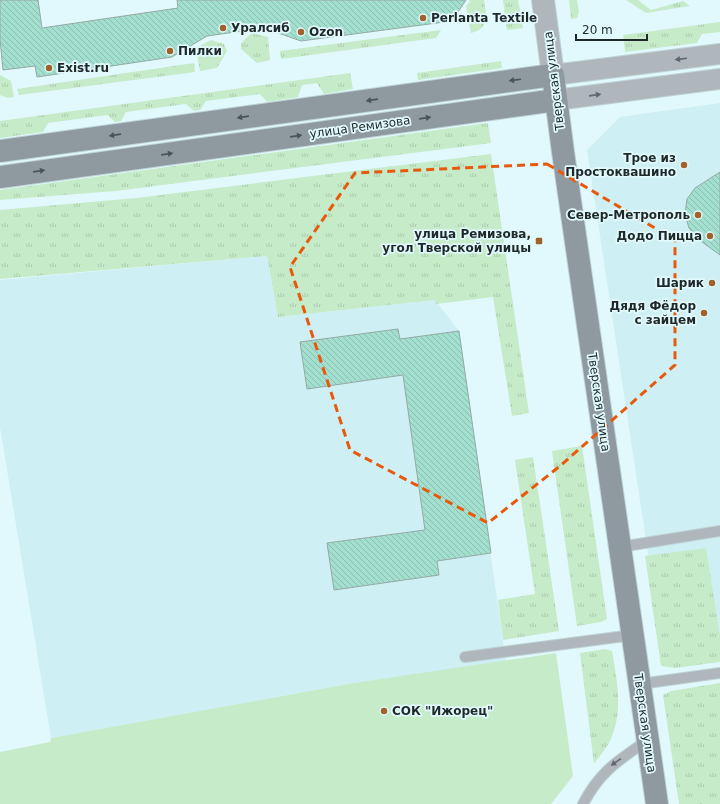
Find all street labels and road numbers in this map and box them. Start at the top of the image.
street label: Тверская улица [541,31,567,132]
street label: улица Ремизова [309,113,411,141]
street label: Тверская улица [585,351,613,452]
street label: Тверская улица [631,672,659,773]

